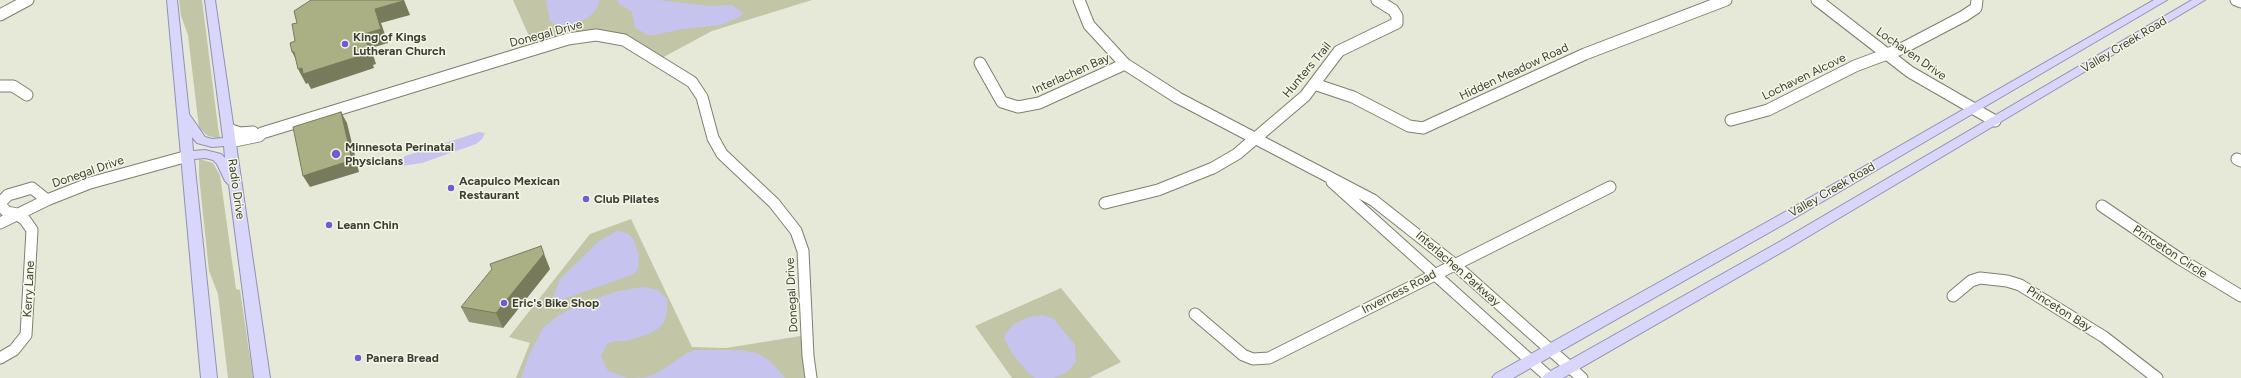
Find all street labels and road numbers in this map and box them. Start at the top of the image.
street label: Valley Creek Road [2079,14,2169,76]
street label: Donegal Drive [508,17,584,51]
street label: Lochaven Drive [1873,24,1949,84]
street label: Hunters Trail [1280,39,1334,101]
street label: Hidden Meadow Road [1457,40,1571,104]
street label: Lochaven Alcove [1760,50,1848,104]
street label: Interlachen Bay [1030,51,1112,97]
street label: Donegal Drive [50,153,126,191]
street label: Radio Drive [225,158,247,220]
street label: Valley Creek Road [1786,159,1878,221]
street label: Princeton Circle [2130,223,2210,281]
street label: Interlachen Parkway [1413,228,1503,310]
street label: Donegal Drive [783,257,801,333]
street label: Kerry Lane [20,260,38,318]
street label: Inverness Road [1359,267,1439,317]
street label: Princeton Bay [2024,283,2094,335]

